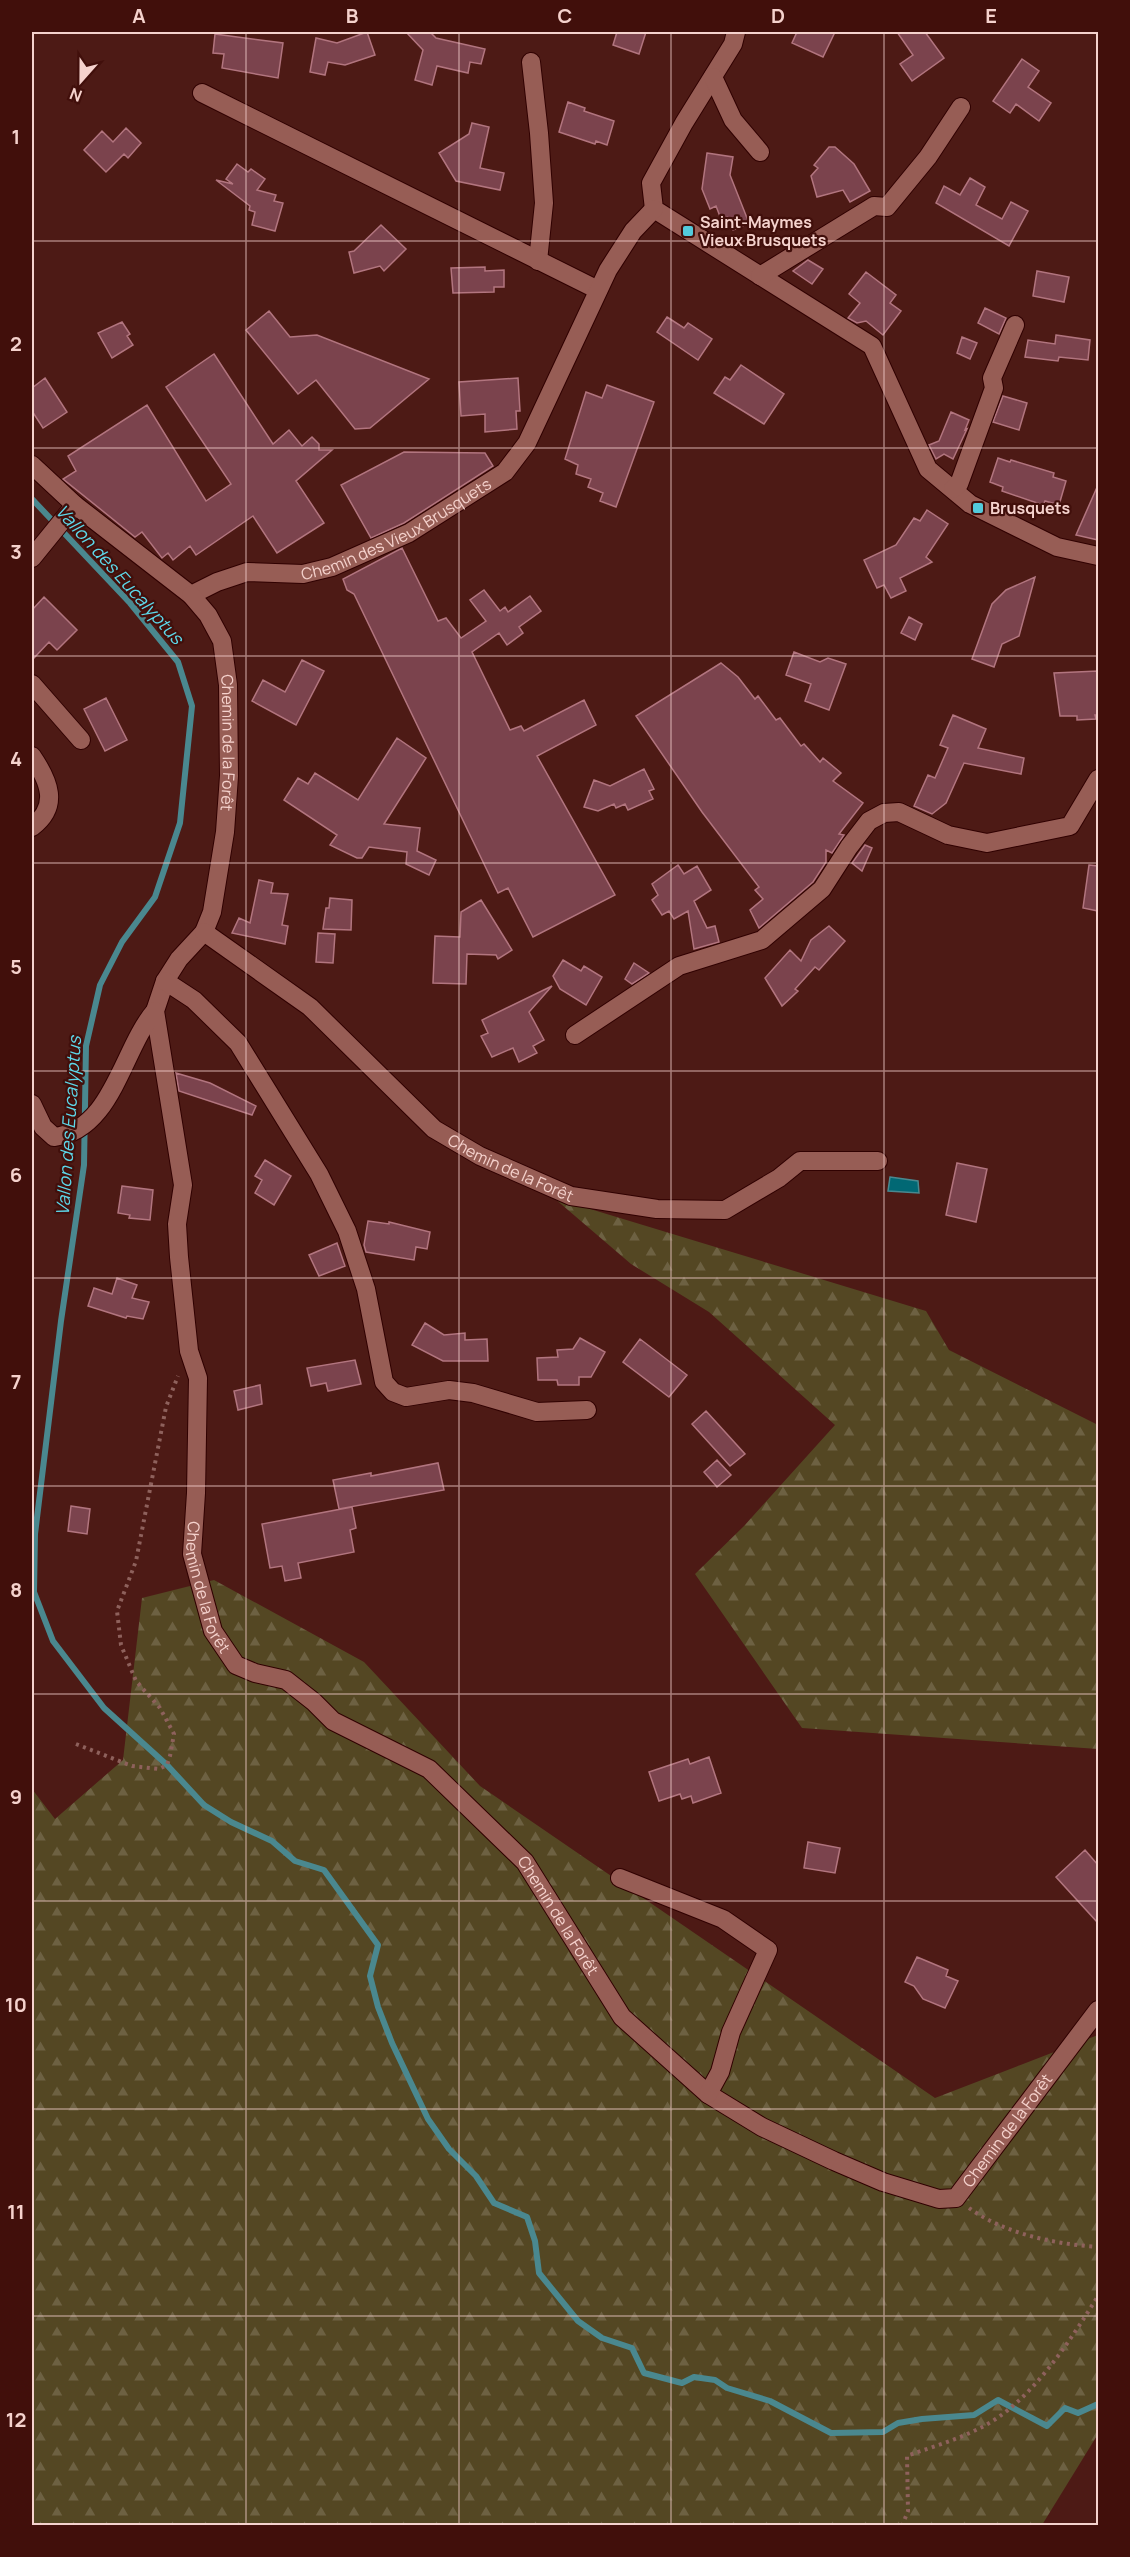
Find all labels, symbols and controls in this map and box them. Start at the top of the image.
text: A [132,2,146,29]
text: B [346,2,359,29]
text: C [558,2,572,29]
text: D [771,2,785,29]
text: E [985,2,997,29]
north arrow [51,51,111,111]
text: N [66,83,85,107]
text: 1 [12,123,20,150]
place label: Saint-Maymes Vieux Brusquets [700,211,827,251]
marker: Saint-Maymes Vieux Brusquets [681,224,695,238]
text: 2 [10,330,22,357]
street label: Chemin des Vieux Brusquets [299,473,495,585]
place label: Brusquets [990,497,1071,519]
water label: Vallon des Eucalyptus [51,499,190,650]
marker: Brusquets [971,501,985,515]
text: 3 [10,538,22,565]
street label: Chemin de la Forêt [216,673,240,812]
text: 4 [10,745,22,772]
text: 5 [10,953,22,980]
water label: Vallon des Eucalyptus [50,1034,86,1217]
street label: Chemin de la Forêt [444,1128,577,1207]
text: 6 [10,1161,22,1188]
text: 7 [11,1368,21,1395]
street label: Chemin de la Forêt [181,1521,236,1657]
text: 8 [10,1576,22,1603]
text: 9 [10,1783,22,1810]
street label: Chemin de la Forêt [513,1852,604,1979]
text: 10 [5,1991,27,2018]
street label: Chemin de la Forêt [957,2069,1057,2192]
text: 11 [7,2198,25,2225]
text: 12 [6,2406,26,2433]

